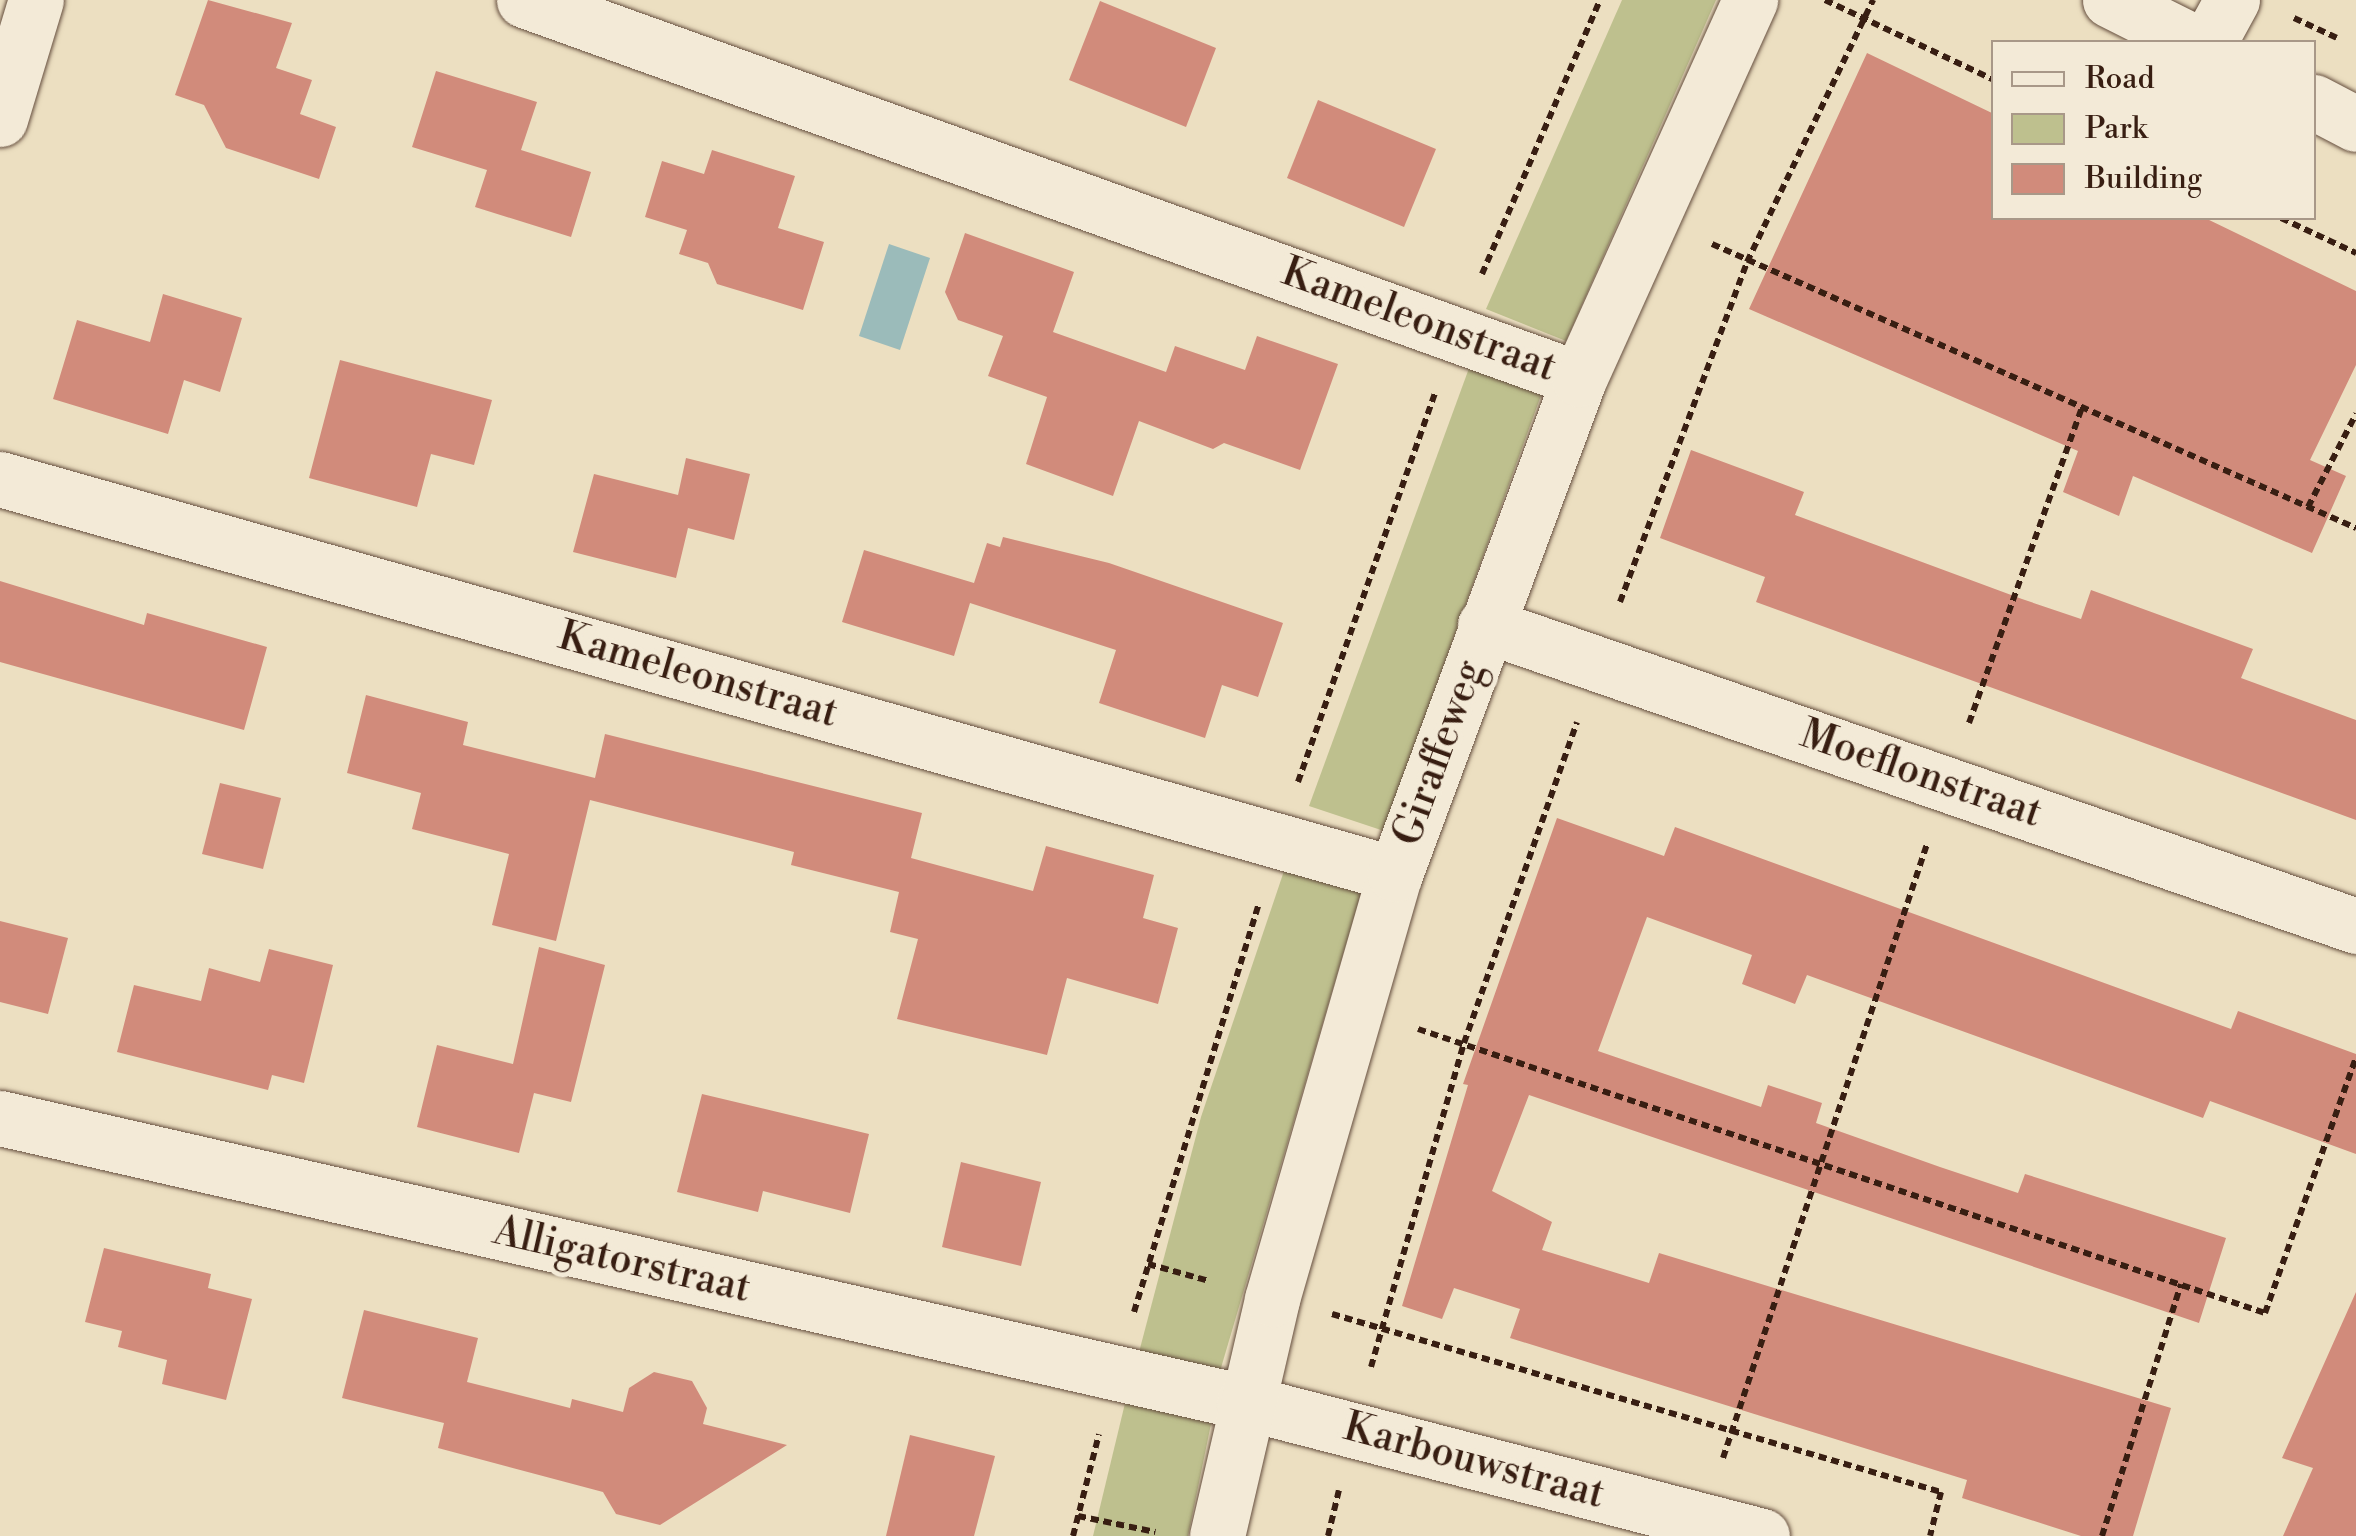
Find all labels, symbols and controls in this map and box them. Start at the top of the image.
legend [1991,40,2316,220]
text: Road [2085,60,2155,98]
text: Park [2085,110,2147,148]
text: Building [2085,160,2202,198]
street label: Kameleonstraat [1275,248,1563,392]
street label: Kameleonstraat [553,612,843,738]
street label: Giraffeweg [1383,654,1495,852]
street label: Moeflonstraat [1794,710,2048,838]
street label: Alligatorstraat [489,1207,755,1313]
street label: Karbouwstraat [1338,1403,1610,1519]

